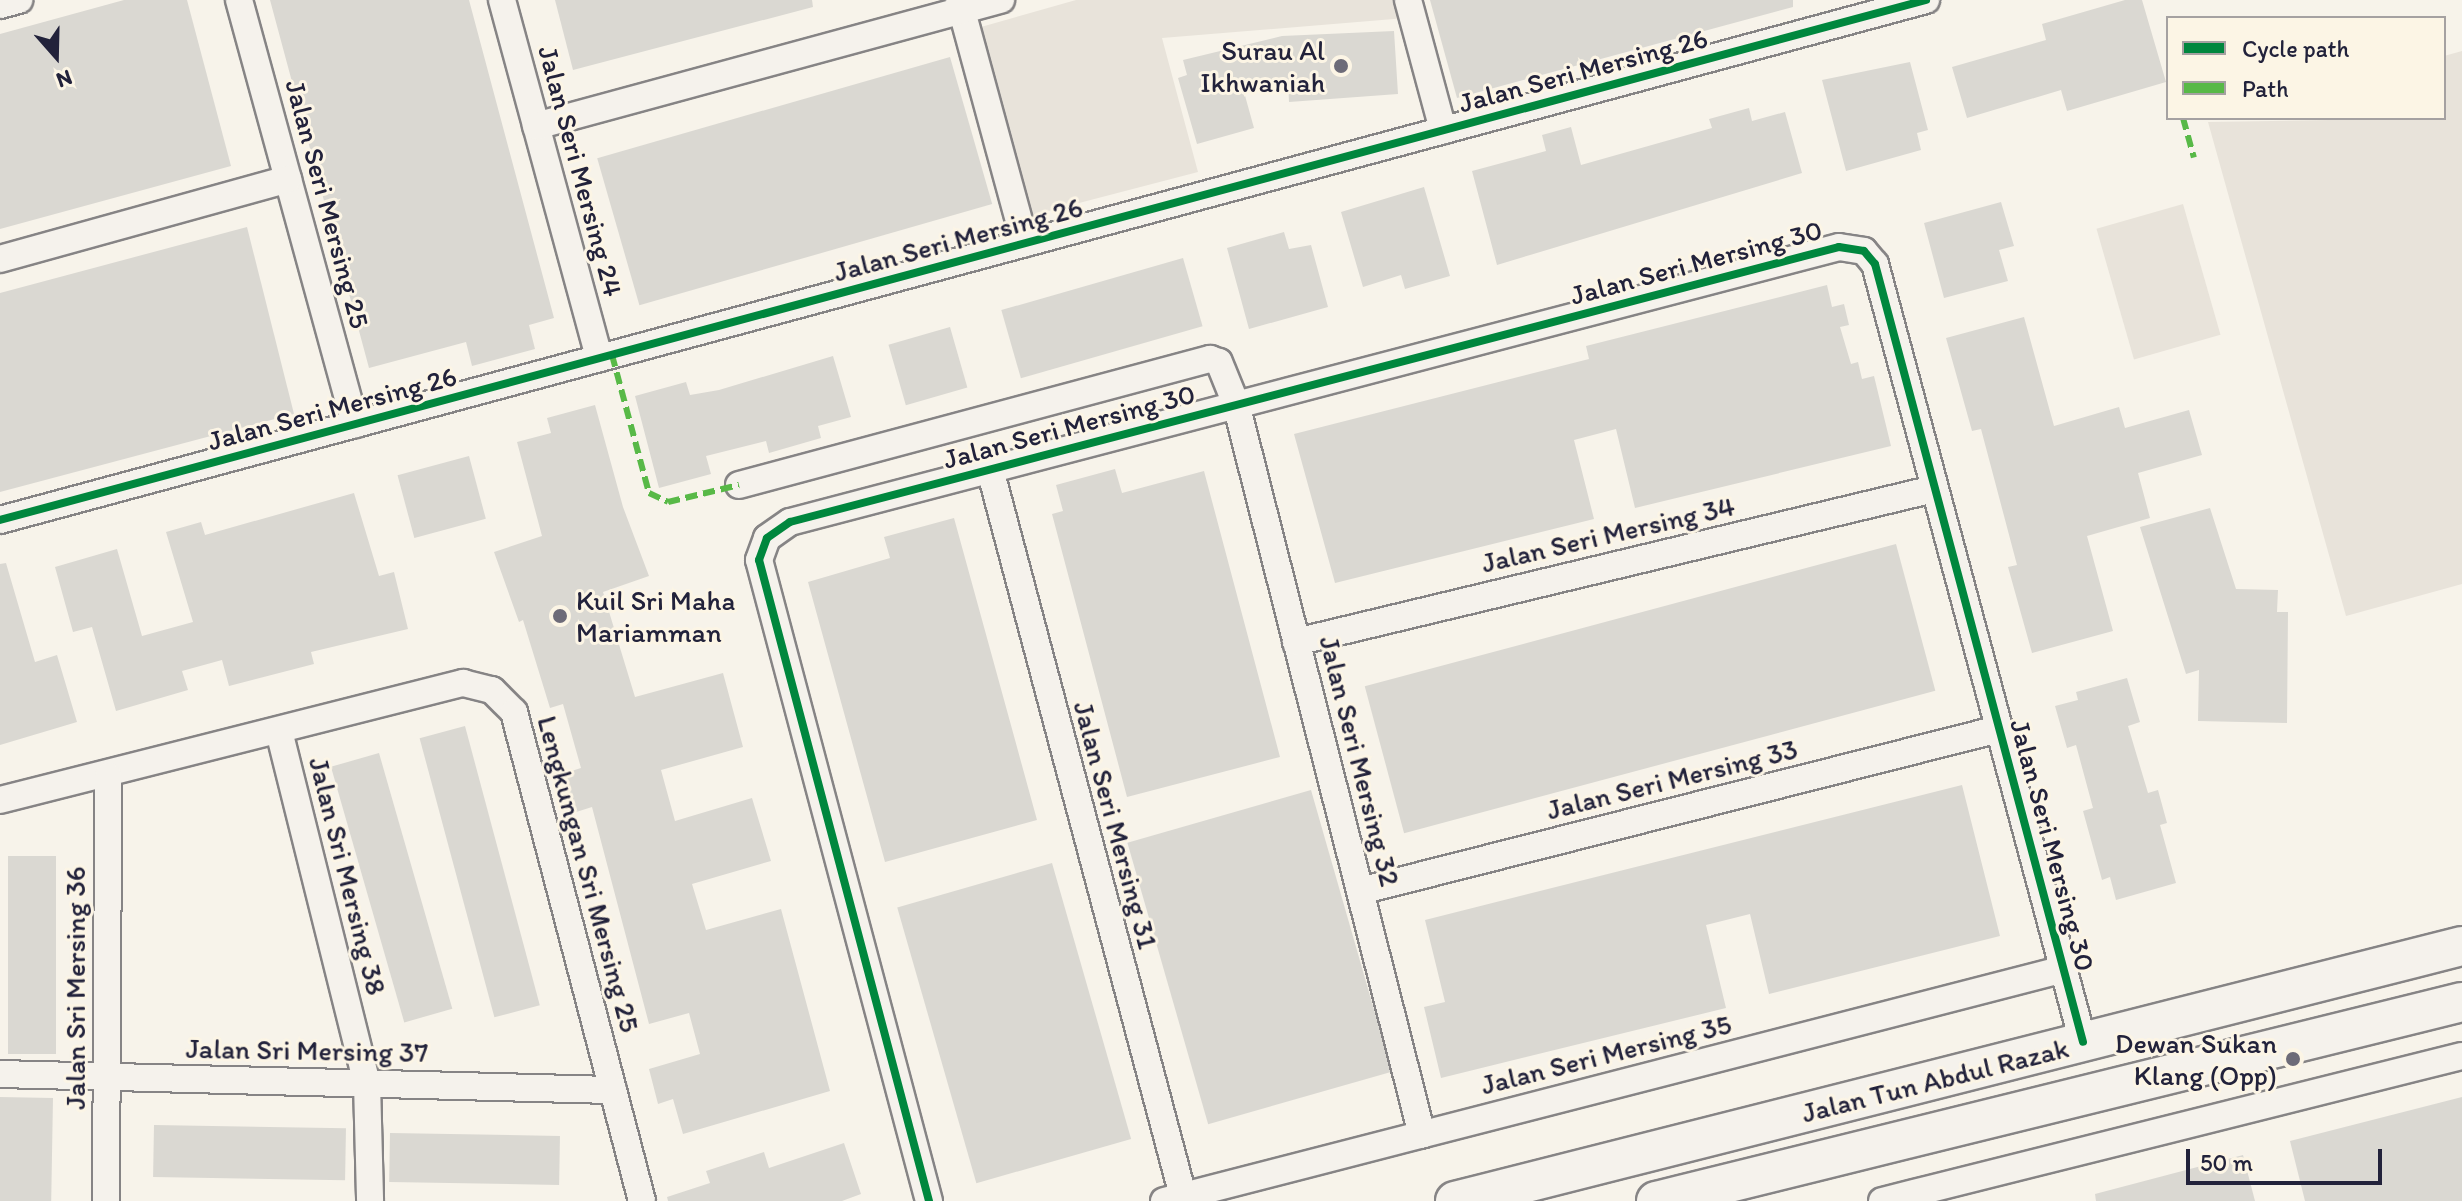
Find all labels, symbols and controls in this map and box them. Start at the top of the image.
north arrow [16,16,96,96]
legend [2166,16,2446,120]
street label: Jalan Seri Mersing 26 [1455,21,1711,119]
place label: Surau Al Ikhwaniah [1200,33,1325,99]
text: Cycle path [2242,34,2349,63]
street label: Jalan Seri Mersing 24 [531,42,631,300]
marker: Surau Al Ikhwaniah [1332,57,1350,75]
text: N [53,64,76,94]
text: Path [2242,74,2289,103]
street label: Jalan Seri Mersing 25 [279,76,377,332]
street label: Jalan Seri Mersing 26 [830,190,1086,288]
street label: Jalan Seri Mersing 30 [1566,212,1826,312]
street label: Jalan Seri Mersing 26 [204,359,460,457]
street label: Jalan Seri Mersing 30 [939,376,1199,476]
street label: Jalan Seri Mersing 34 [1478,488,1738,580]
place label: Kuil Sri Maha Mariamman [576,583,736,649]
marker: Kuil Sri Maha Mariamman [551,607,569,625]
street label: Jalan Seri Mersing 32 [1313,632,1407,890]
street label: Jalan Seri Mersing 31 [1067,697,1165,953]
street label: Lengkungan Sri Mersing 25 [531,712,647,1036]
street label: Jalan Seri Mersing 30 [2003,715,2103,975]
street label: Jalan Seri Mersing 33 [1543,732,1801,826]
street label: Jalan Sri Mersing 38 [302,753,394,999]
street label: Jalan Sri Mersing 36 [58,866,92,1110]
street label: Jalan Seri Mersing 35 [1477,1007,1735,1101]
place label: Dewan Sukan Klang (Opp) [2117,1026,2277,1092]
street label: Jalan Sri Mersing 37 [185,1031,429,1069]
street label: Jalan Tun Abdul Razak [1799,1031,2071,1129]
marker: Dewan Sukan Klang (Opp) [2284,1050,2302,1068]
scale bar [2190,1133,2386,1183]
text: 50 m [2200,1148,2253,1177]

